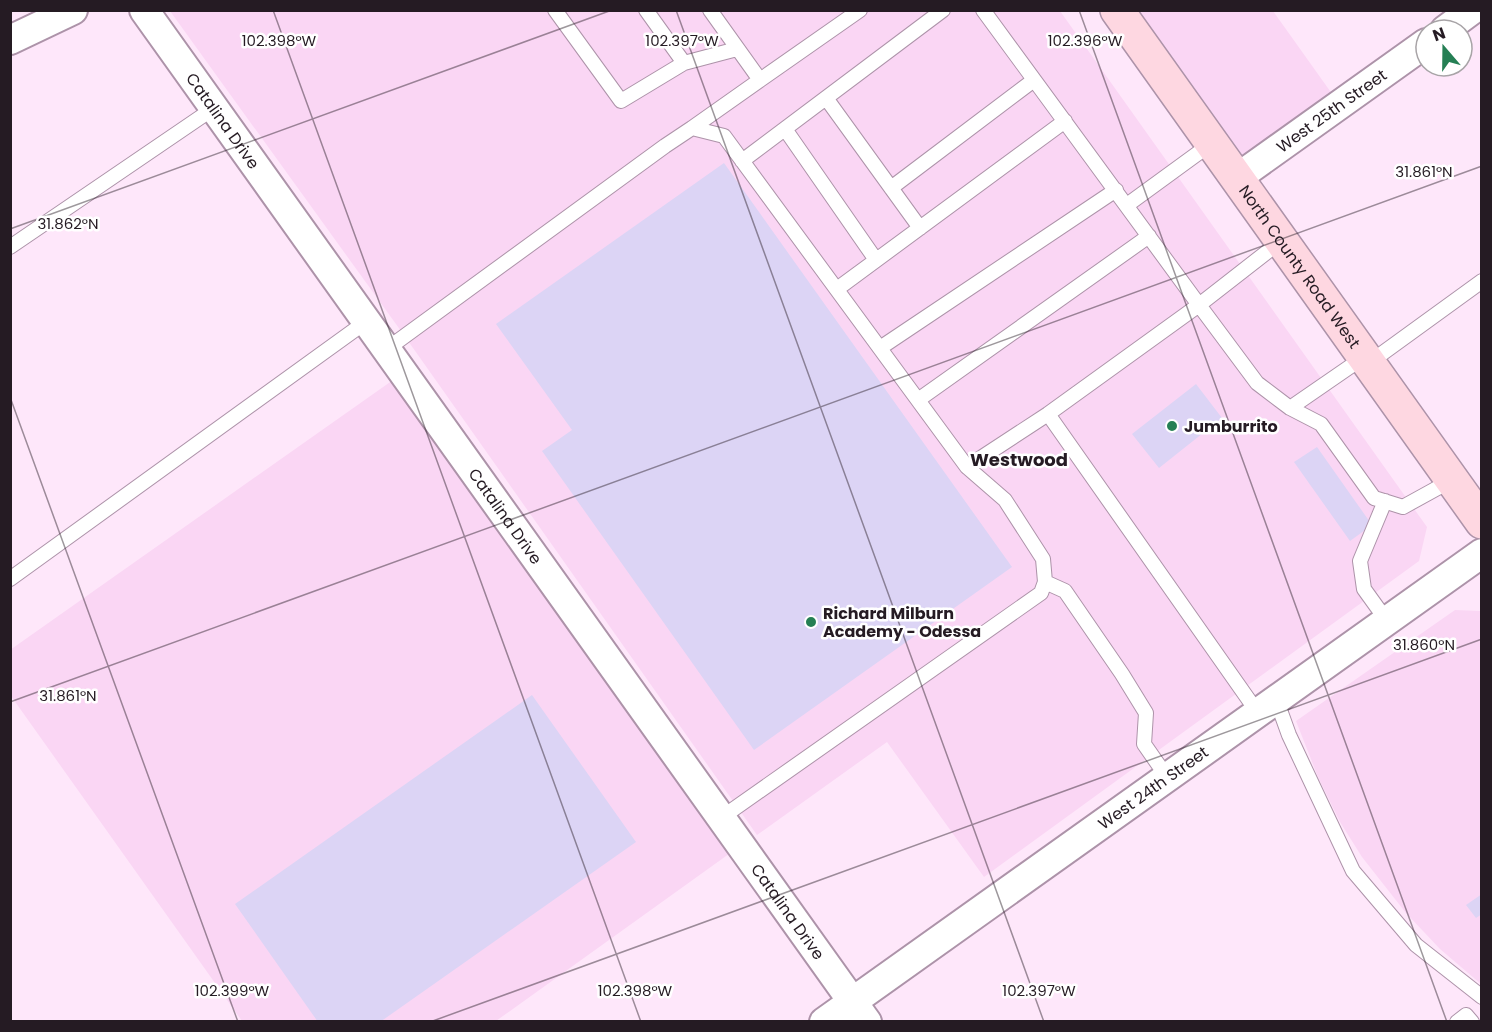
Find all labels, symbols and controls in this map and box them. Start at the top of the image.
north arrow [1414,18,1474,78]
text: N [1429,22,1449,47]
text: 102.398°W [242,30,317,51]
text: 102.397°W [645,30,719,51]
text: 102.396°W [1048,30,1123,51]
street label: West 25th Street [1272,63,1391,158]
street label: Catalina Drive [181,68,265,173]
text: 31.861°N [1395,161,1453,182]
street label: North County Road West [1234,180,1366,353]
text: 31.862°N [37,213,99,234]
place label: Jumburrito [1184,415,1278,438]
marker: Jumburrito [1165,419,1179,433]
district label: Westwood [970,447,1068,472]
street label: Catalina Drive [463,463,548,569]
place label: Richard Milburn Academy - Odessa [823,602,981,643]
marker: Richard Milburn Academy - Odessa [804,615,818,629]
text: 31.860°N [1393,634,1455,655]
text: 31.861°N [39,685,97,706]
street label: West 24th Street [1093,740,1213,835]
street label: Catalina Drive [746,859,830,964]
text: 102.399°W [195,980,270,1001]
text: 102.398°W [598,980,673,1001]
text: 102.397°W [1002,980,1076,1001]

